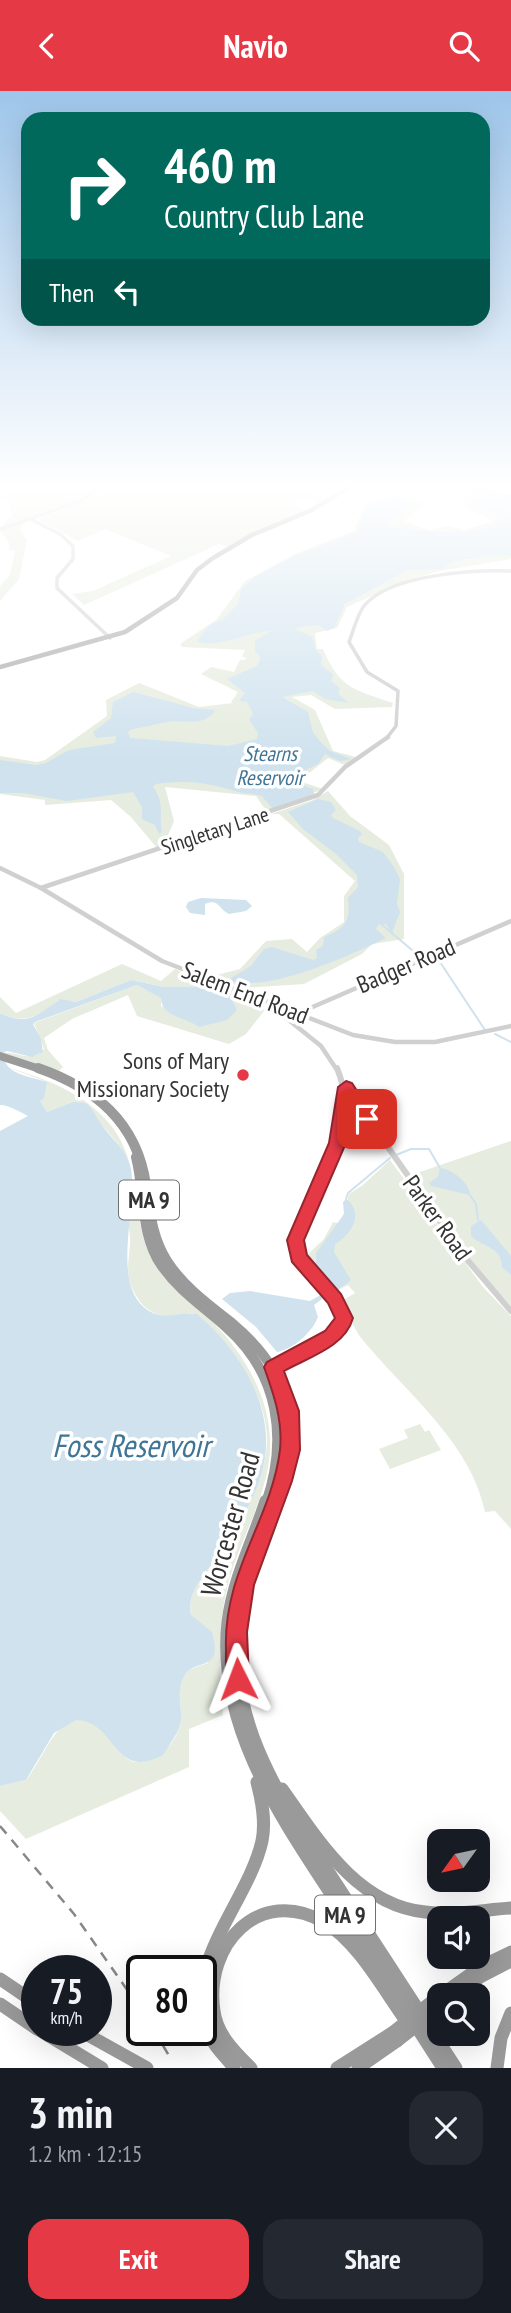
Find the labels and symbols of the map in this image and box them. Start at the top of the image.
water label: Stearns Reservoir [237,740,307,791]
street label: Singletary Lane [158,800,272,861]
street label: Badger Road [352,931,460,1000]
street label: Salem End Road [177,954,313,1031]
place label: Sons of Mary Missionary Society [77,1045,229,1104]
marker: Sons of Mary Missionary Society [235,1067,251,1083]
pin [337,1089,397,1149]
street label: Parker Road [396,1169,479,1266]
road number: MA 9 [119,1181,179,1219]
water label: Foss Reservoir [52,1424,214,1466]
street label: Worcester Road [191,1447,268,1600]
position arrow [201,1642,275,1716]
north arrow [427,1829,490,1892]
road number: MA 9 [315,1895,375,1934]
speed limit sign: 80 [126,1955,217,2046]

